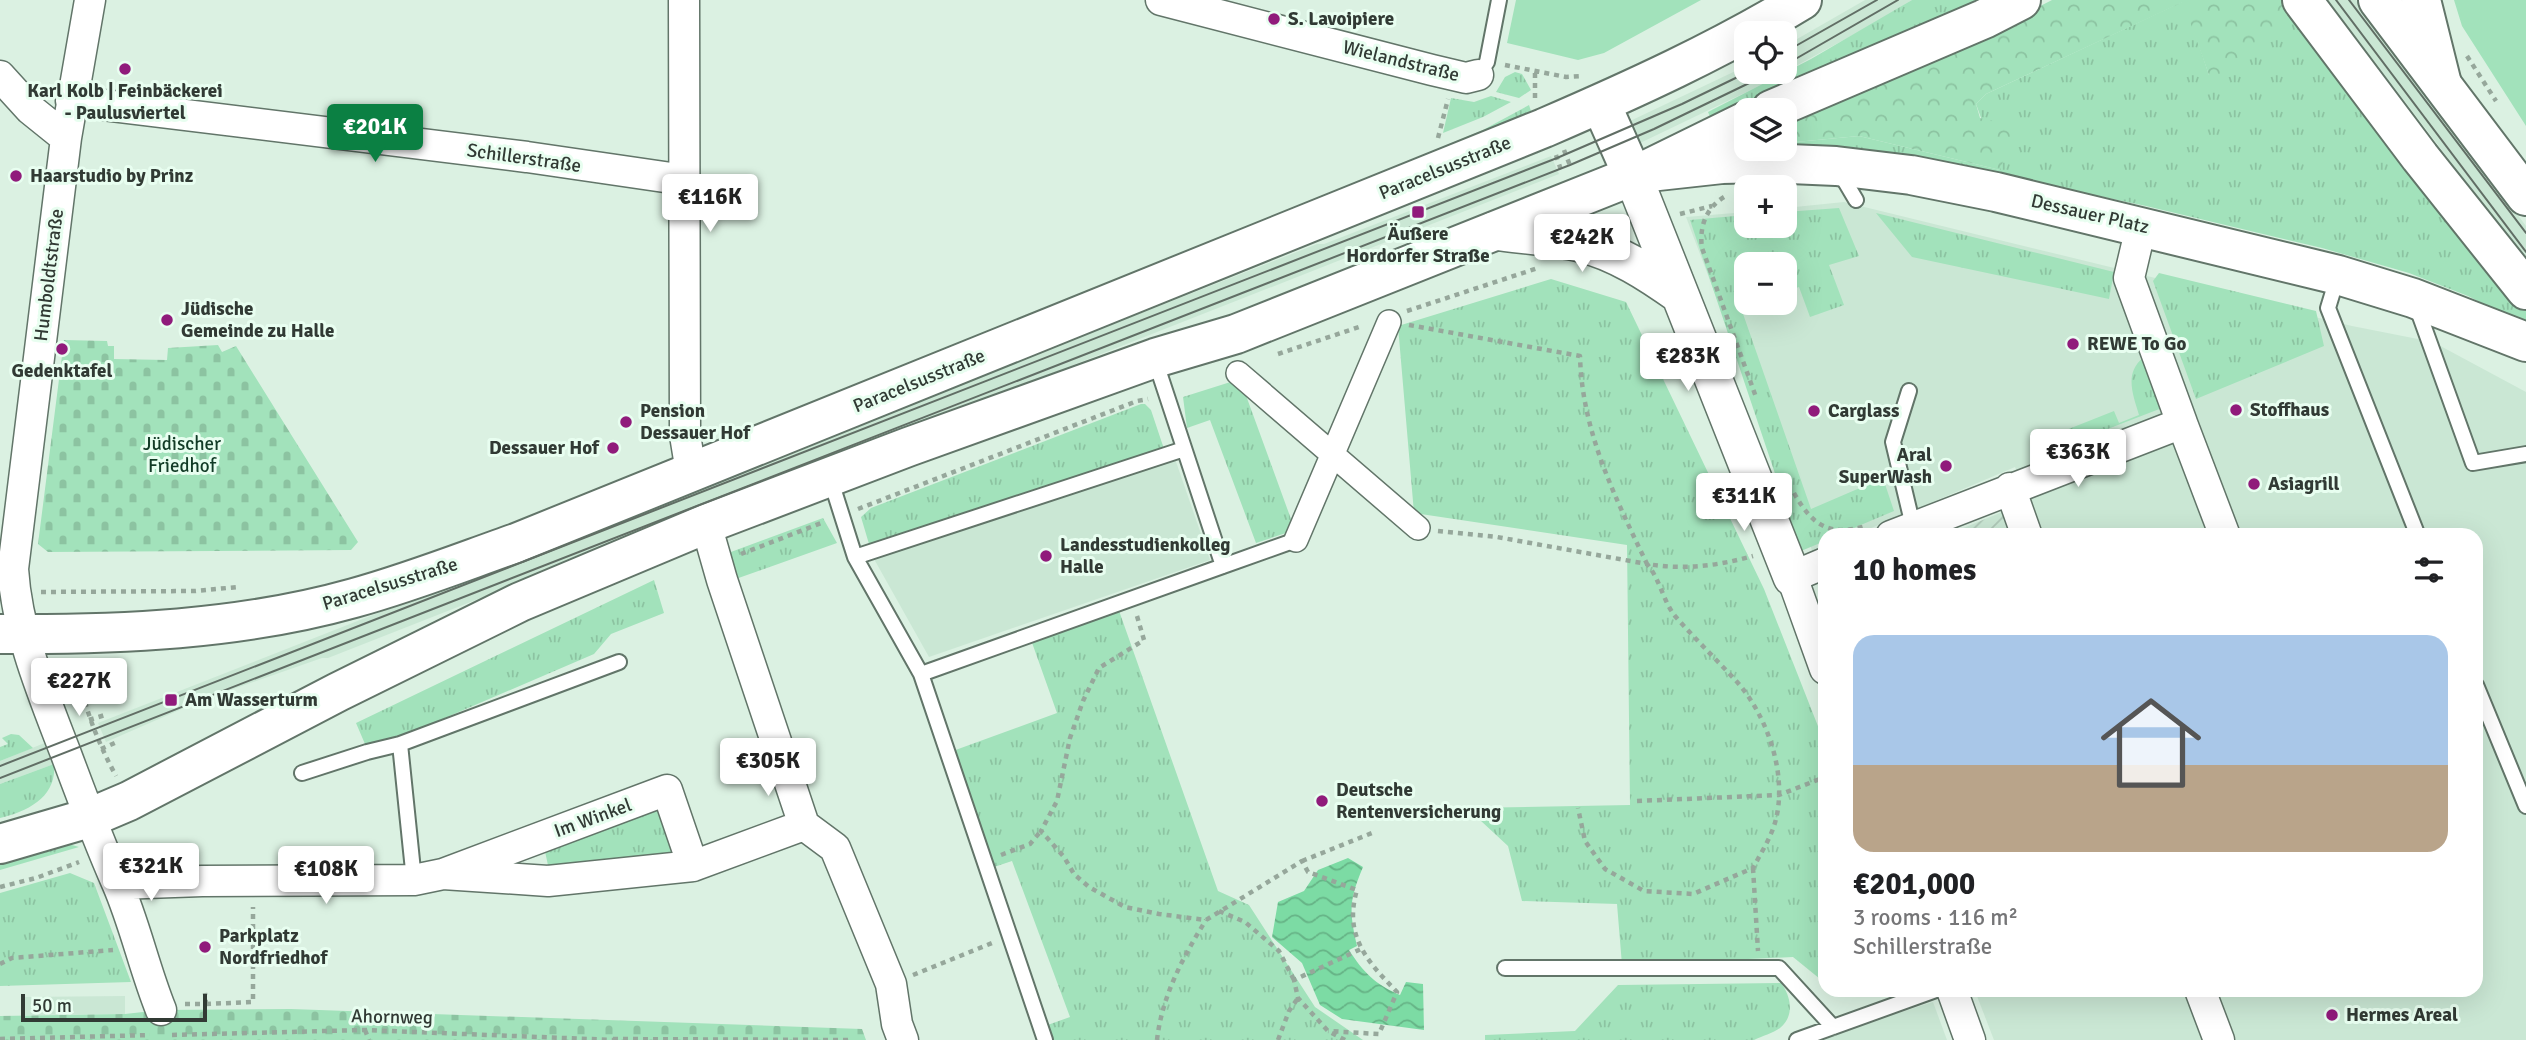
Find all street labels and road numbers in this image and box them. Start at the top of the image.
street label: Wielandstraße [1340,35,1462,87]
street label: Paracelsusstraße [1375,131,1515,205]
street label: Schillerstraße [465,138,583,178]
street label: Dessauer Platz [2029,189,2151,239]
street label: Humboldtstraße [29,207,69,343]
street label: Paracelsusstraße [849,344,989,418]
street label: Paracelsusstraße [319,552,461,616]
street label: Im Winkel [551,793,635,843]
street label: Ahornweg [351,1004,433,1030]

